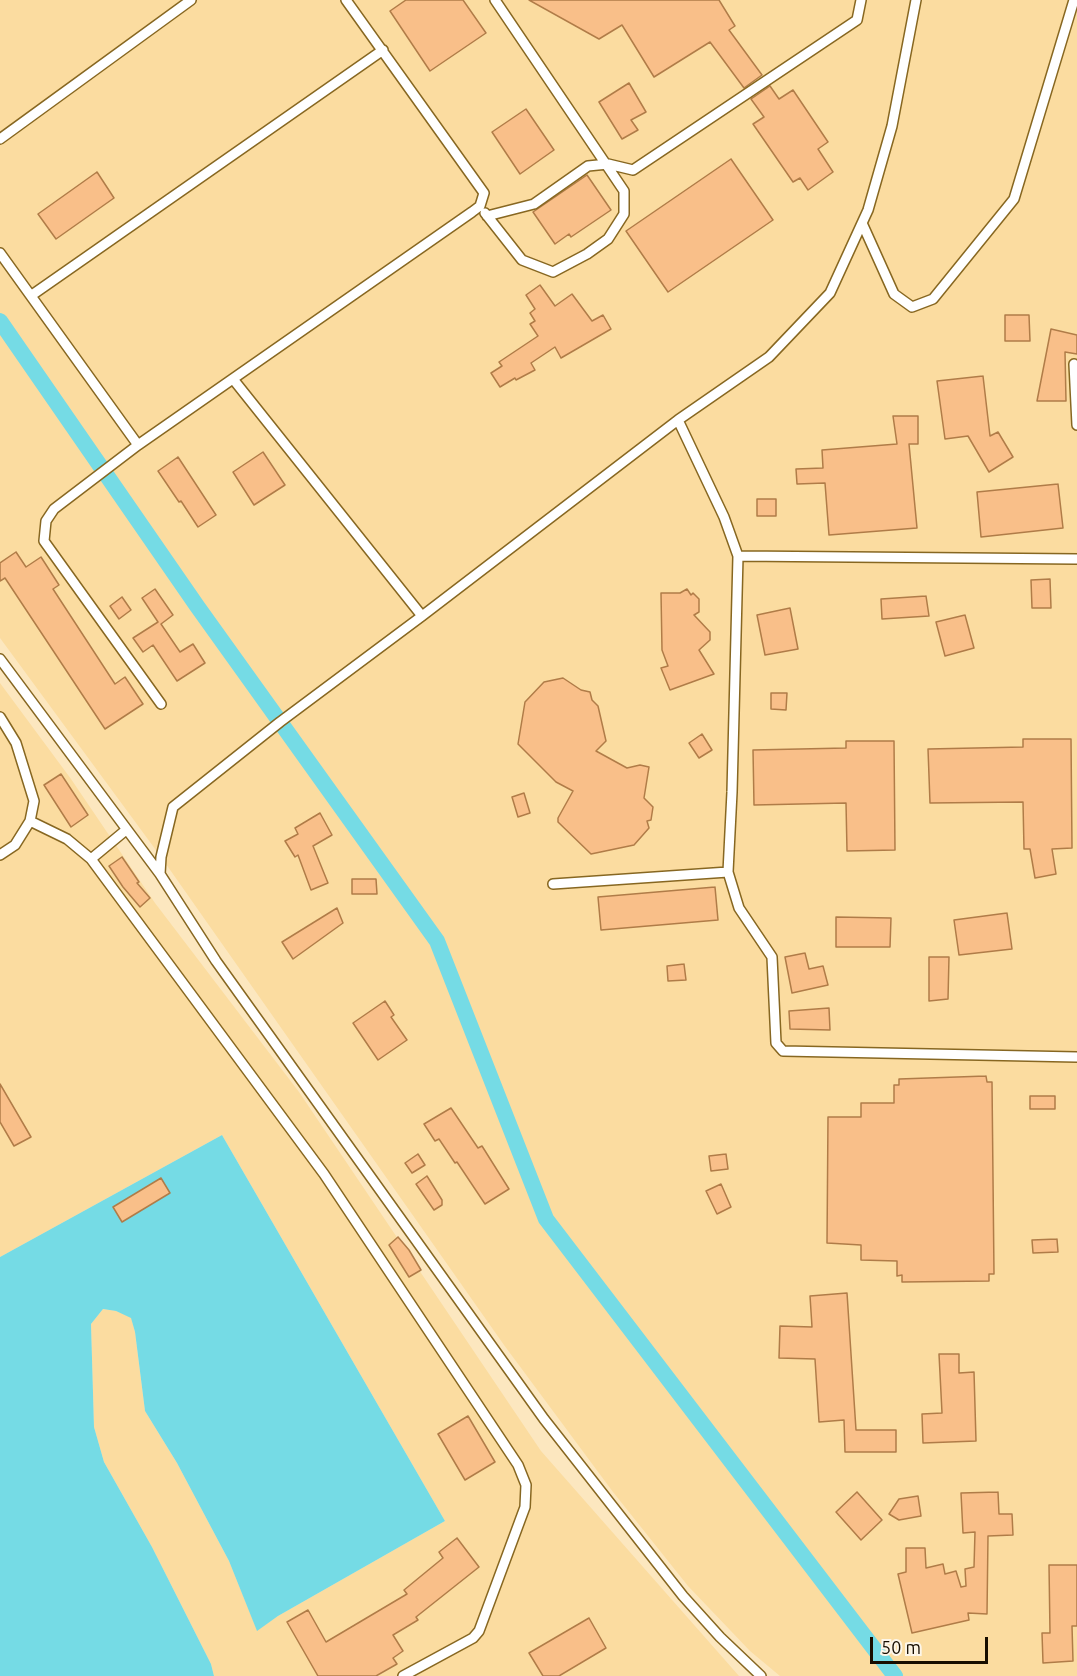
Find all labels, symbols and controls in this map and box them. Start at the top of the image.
scale bar [873,1625,992,1663]
text: 50 m [881,1637,921,1657]

